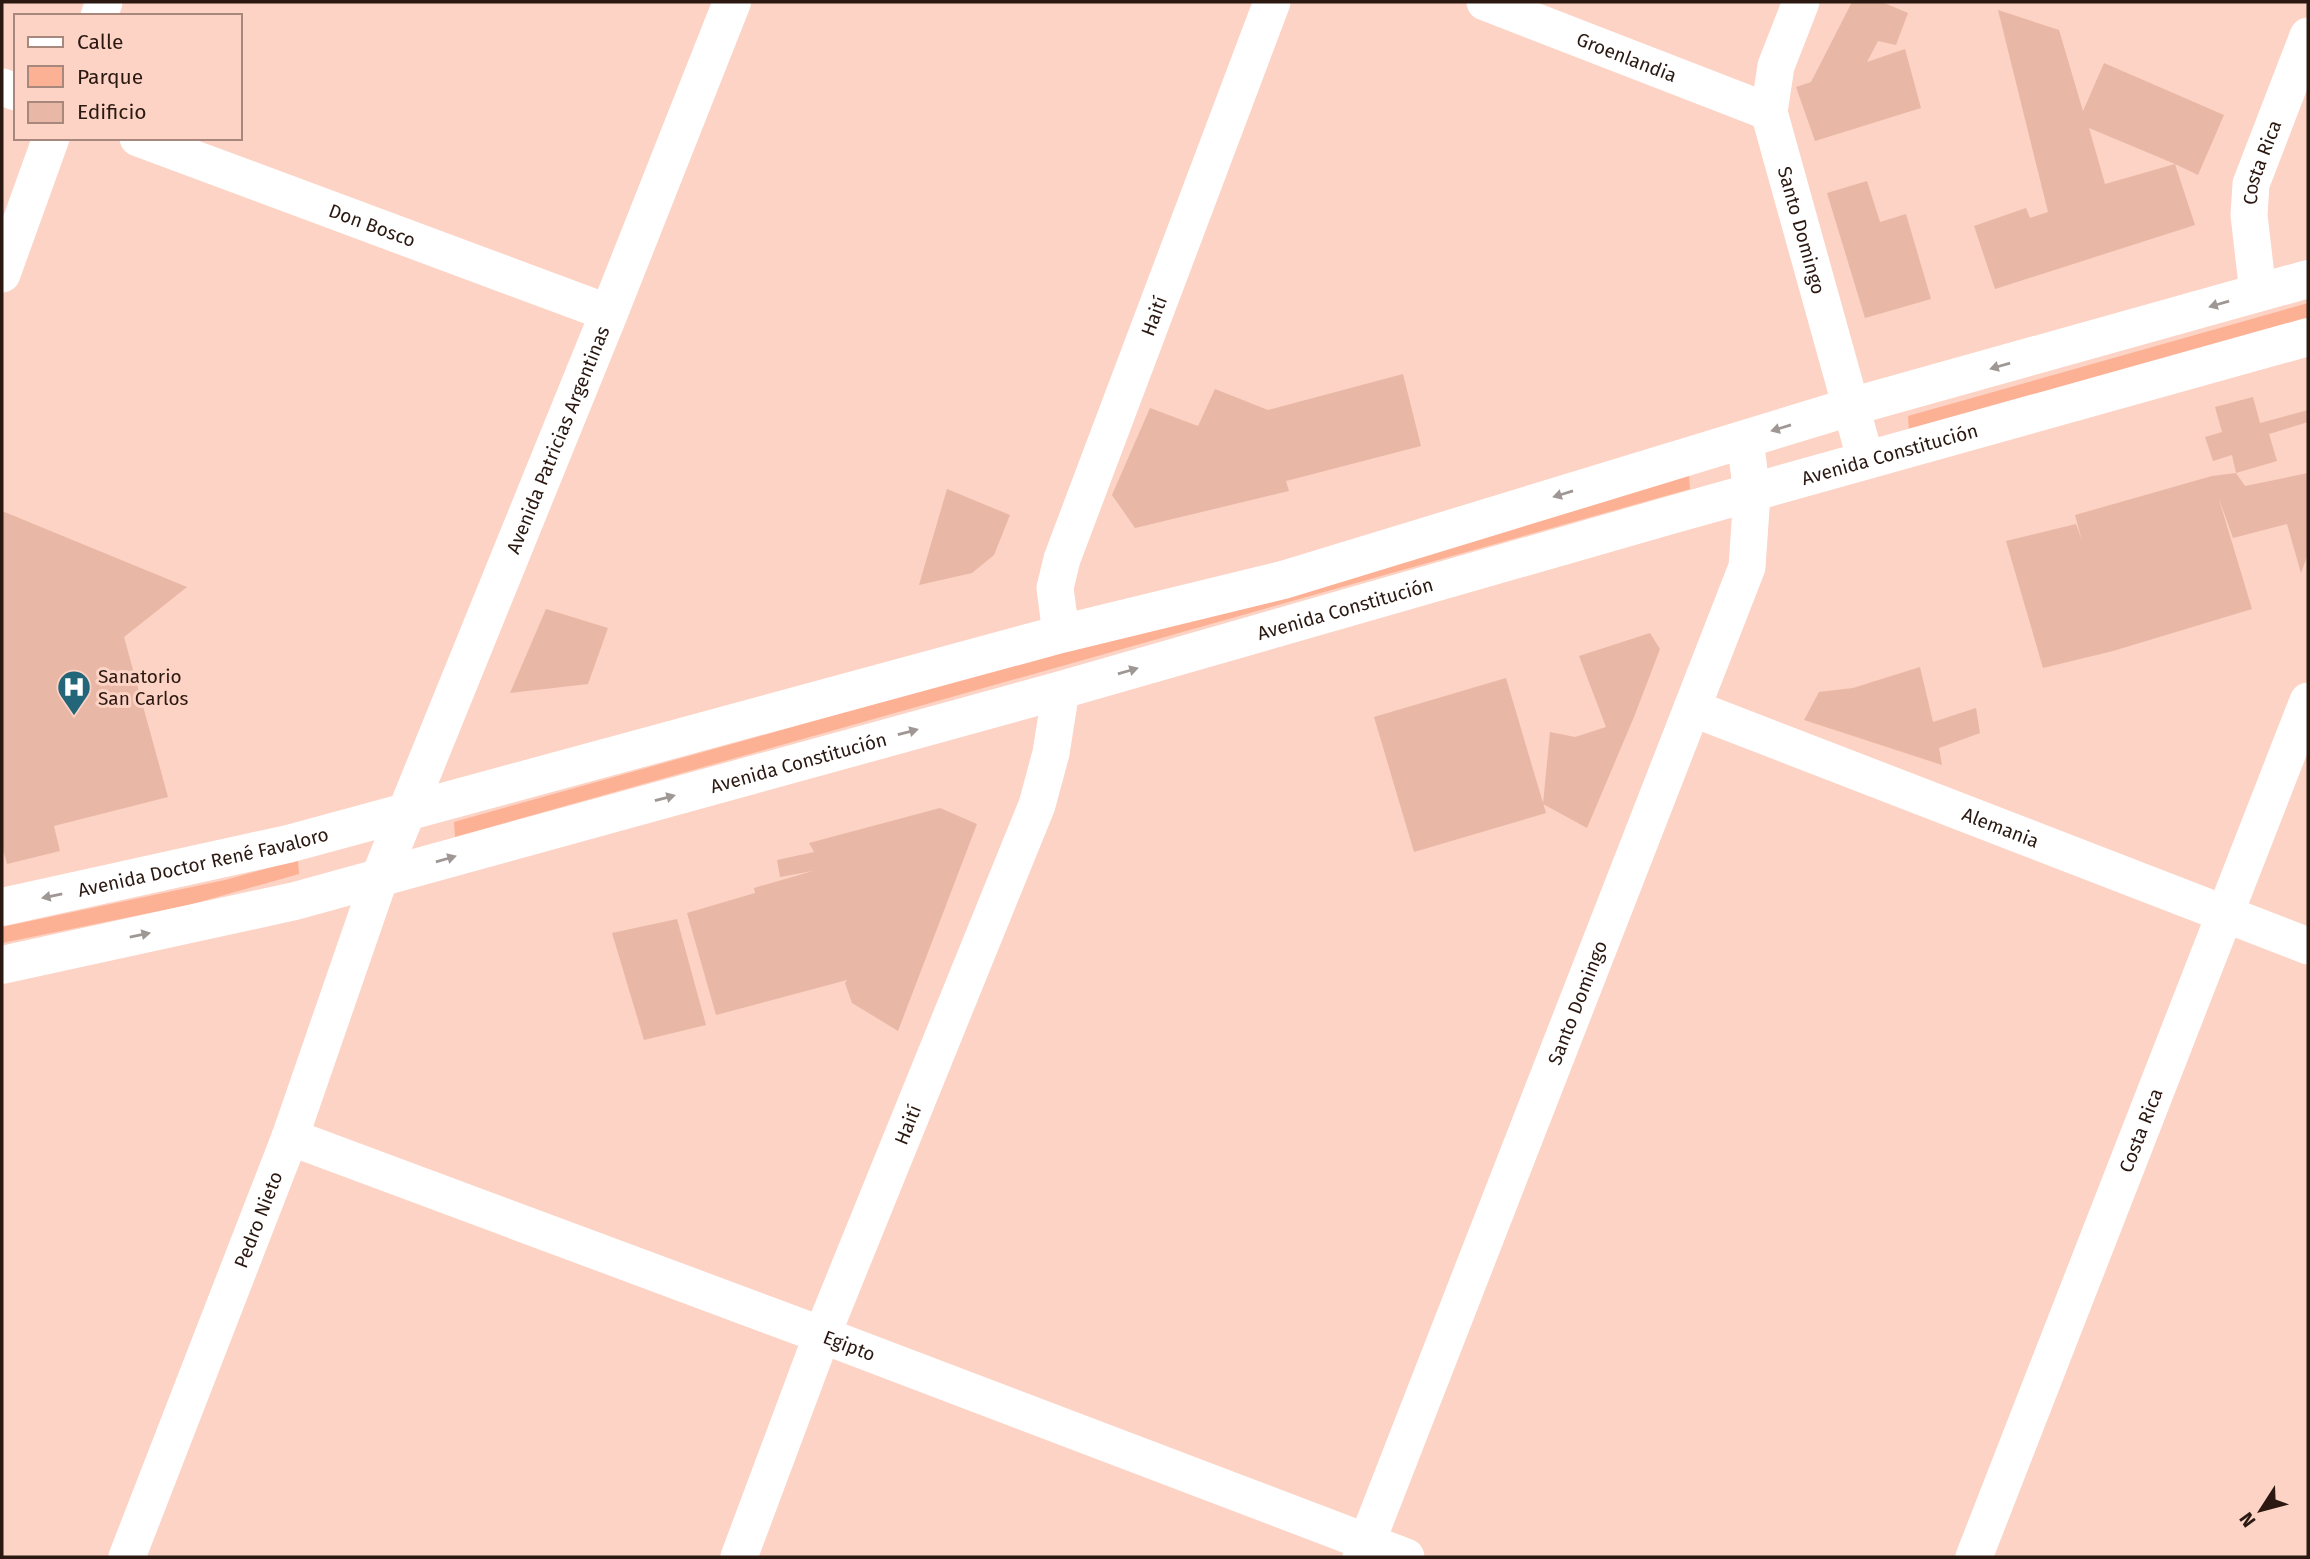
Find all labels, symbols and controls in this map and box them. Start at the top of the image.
legend [14,14,242,140]
street label: Groenlandia [1573,27,1680,87]
text: Calle [77,29,123,55]
text: Parque [77,64,143,90]
text: Edificio [77,99,147,125]
street label: Costa Rica [2238,117,2286,206]
street label: Santo Domingo [1773,164,1831,297]
street label: Don Bosco [326,198,419,252]
street label: Haití [1136,293,1172,339]
one-way arrow [2208,300,2229,310]
street label: Avenida Patricias Argentinas [501,322,614,557]
one-way arrow [1989,361,2010,371]
street label: Avenida Constitución [1799,418,1980,489]
one-way arrow [1770,423,1791,434]
one-way arrow [1553,490,1574,500]
street label: Avenida Constitución [1254,572,1436,645]
place label: Sanatorio San Carlos [98,665,189,710]
one-way arrow [1117,665,1138,675]
hospital icon: Sanatorio San Carlos [55,668,93,717]
one-way arrow [898,726,920,737]
street label: Avenida Constitución [708,727,889,798]
one-way arrow [655,793,676,803]
street label: Alemania [1959,802,2042,852]
street label: Avenida Doctor René Favaloro [76,822,331,901]
one-way arrow [436,853,457,863]
one-way arrow [41,890,63,901]
one-way arrow [129,929,151,940]
street label: Santo Domingo [1543,937,1612,1068]
street label: Costa Rica [2114,1085,2167,1176]
street label: Haití [889,1101,926,1148]
street label: Pedro Nieto [229,1168,287,1271]
street label: Egipto [820,1325,879,1366]
north arrow [2226,1475,2296,1545]
text: N [2235,1508,2261,1532]

